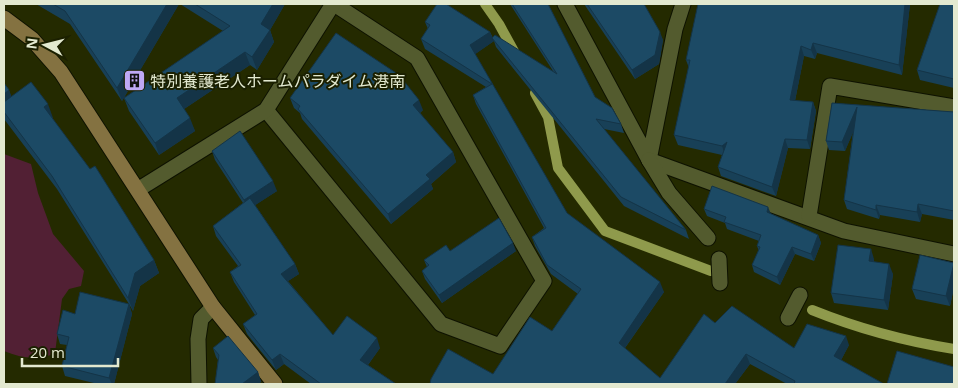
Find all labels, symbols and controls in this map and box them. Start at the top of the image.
north arrow [20,20,70,70]
text: N [21,37,42,50]
building icon: 特別養護老人ホームパラダイム港南 [122,69,146,93]
place label: 特別養護老人ホームパラダイム港南 [150,70,405,92]
scale bar [22,336,119,368]
text: 20 m [30,342,65,362]

